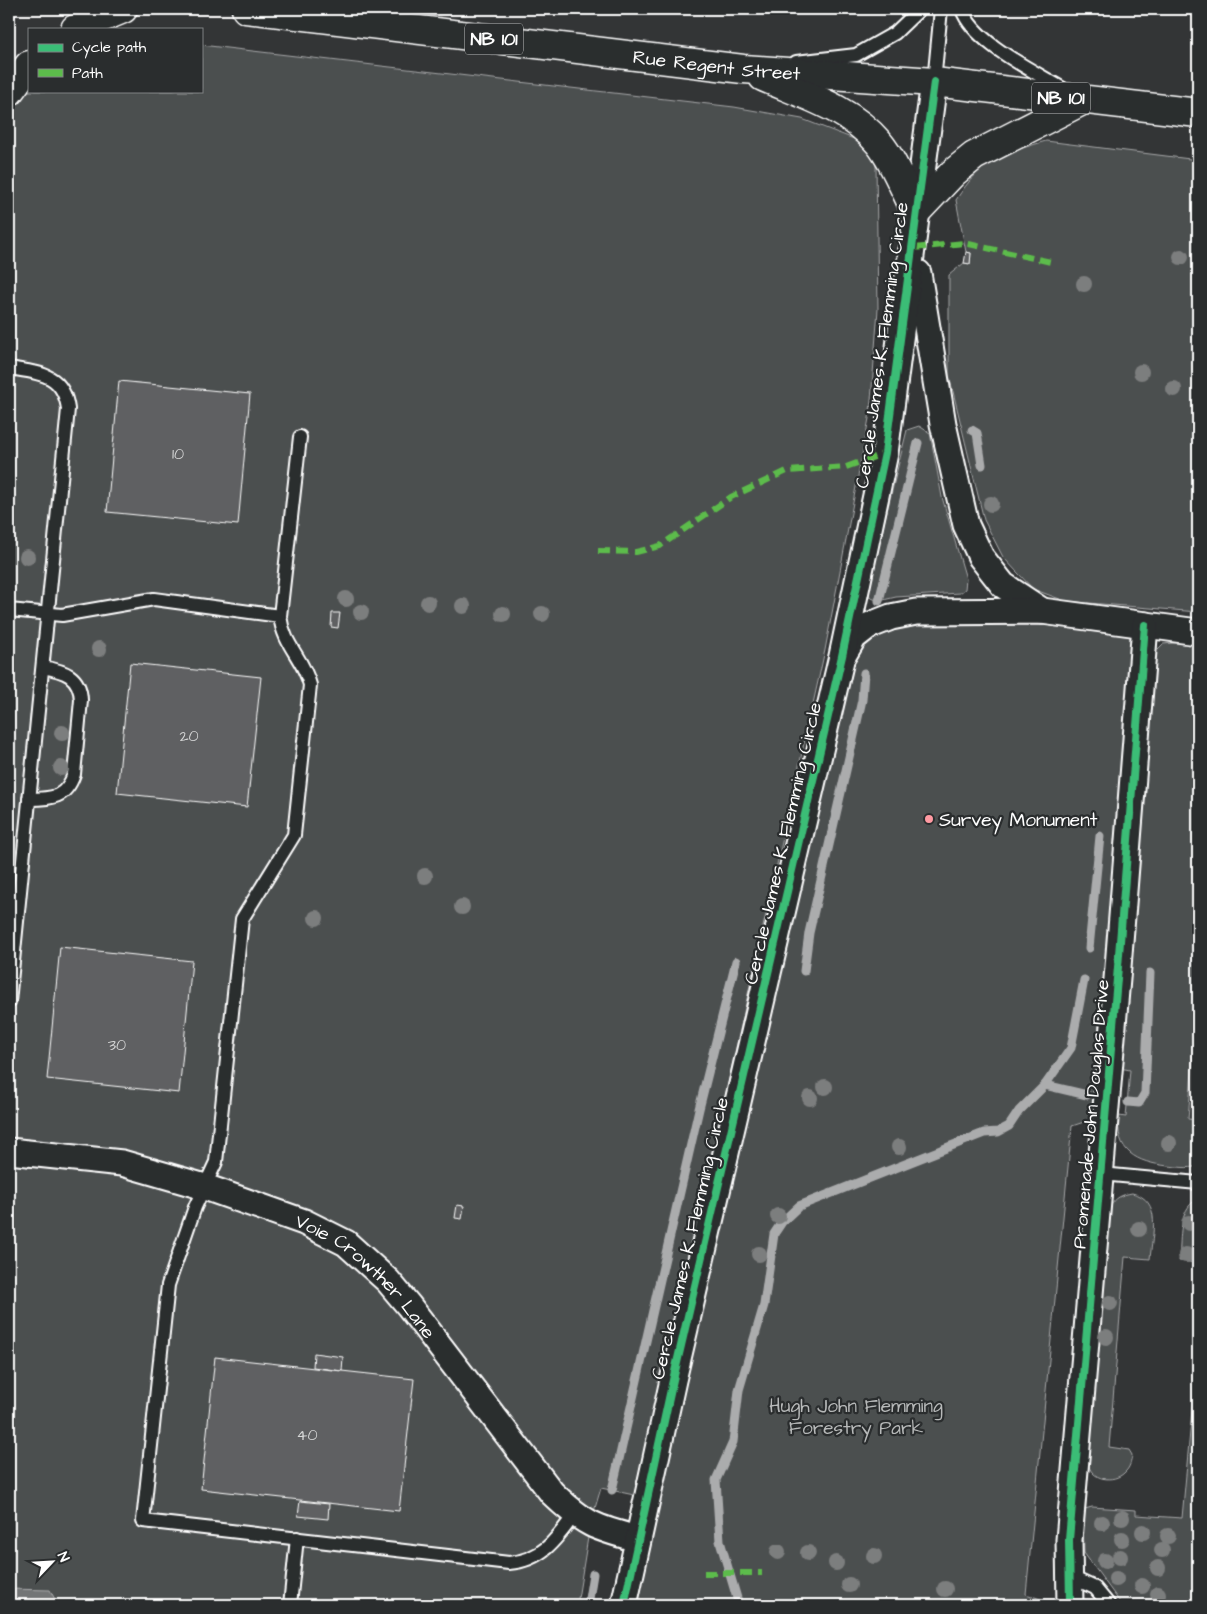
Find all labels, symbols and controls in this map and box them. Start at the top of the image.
road number: NB 101 [465,23,523,54]
legend [28,28,202,92]
text: Cycle path [72,37,147,59]
street label: Rue Regent Street [631,44,802,88]
text: Path [72,63,103,84]
road number: NB 101 [1032,82,1090,114]
street label: Cercle James K. Flemming Circle [849,200,917,490]
house number: 10 [172,443,184,465]
street label: Cercle James K. Flemming Circle [738,700,830,987]
house number: 20 [179,725,199,747]
place label: Survey Monument [939,807,1098,835]
marker: Survey Monument [923,813,935,825]
street label: Promenade John Douglas Drive [1066,978,1118,1250]
house number: 30 [108,1034,126,1056]
street label: Cercle James K. Flemming Circle [645,1095,737,1382]
street label: Voie Crowther Lane [292,1208,441,1345]
park label: Hugh John Flemming Forestry Park [769,1393,943,1443]
house number: 40 [297,1424,317,1446]
north arrow [28,1536,78,1586]
text: N [52,1549,74,1565]

